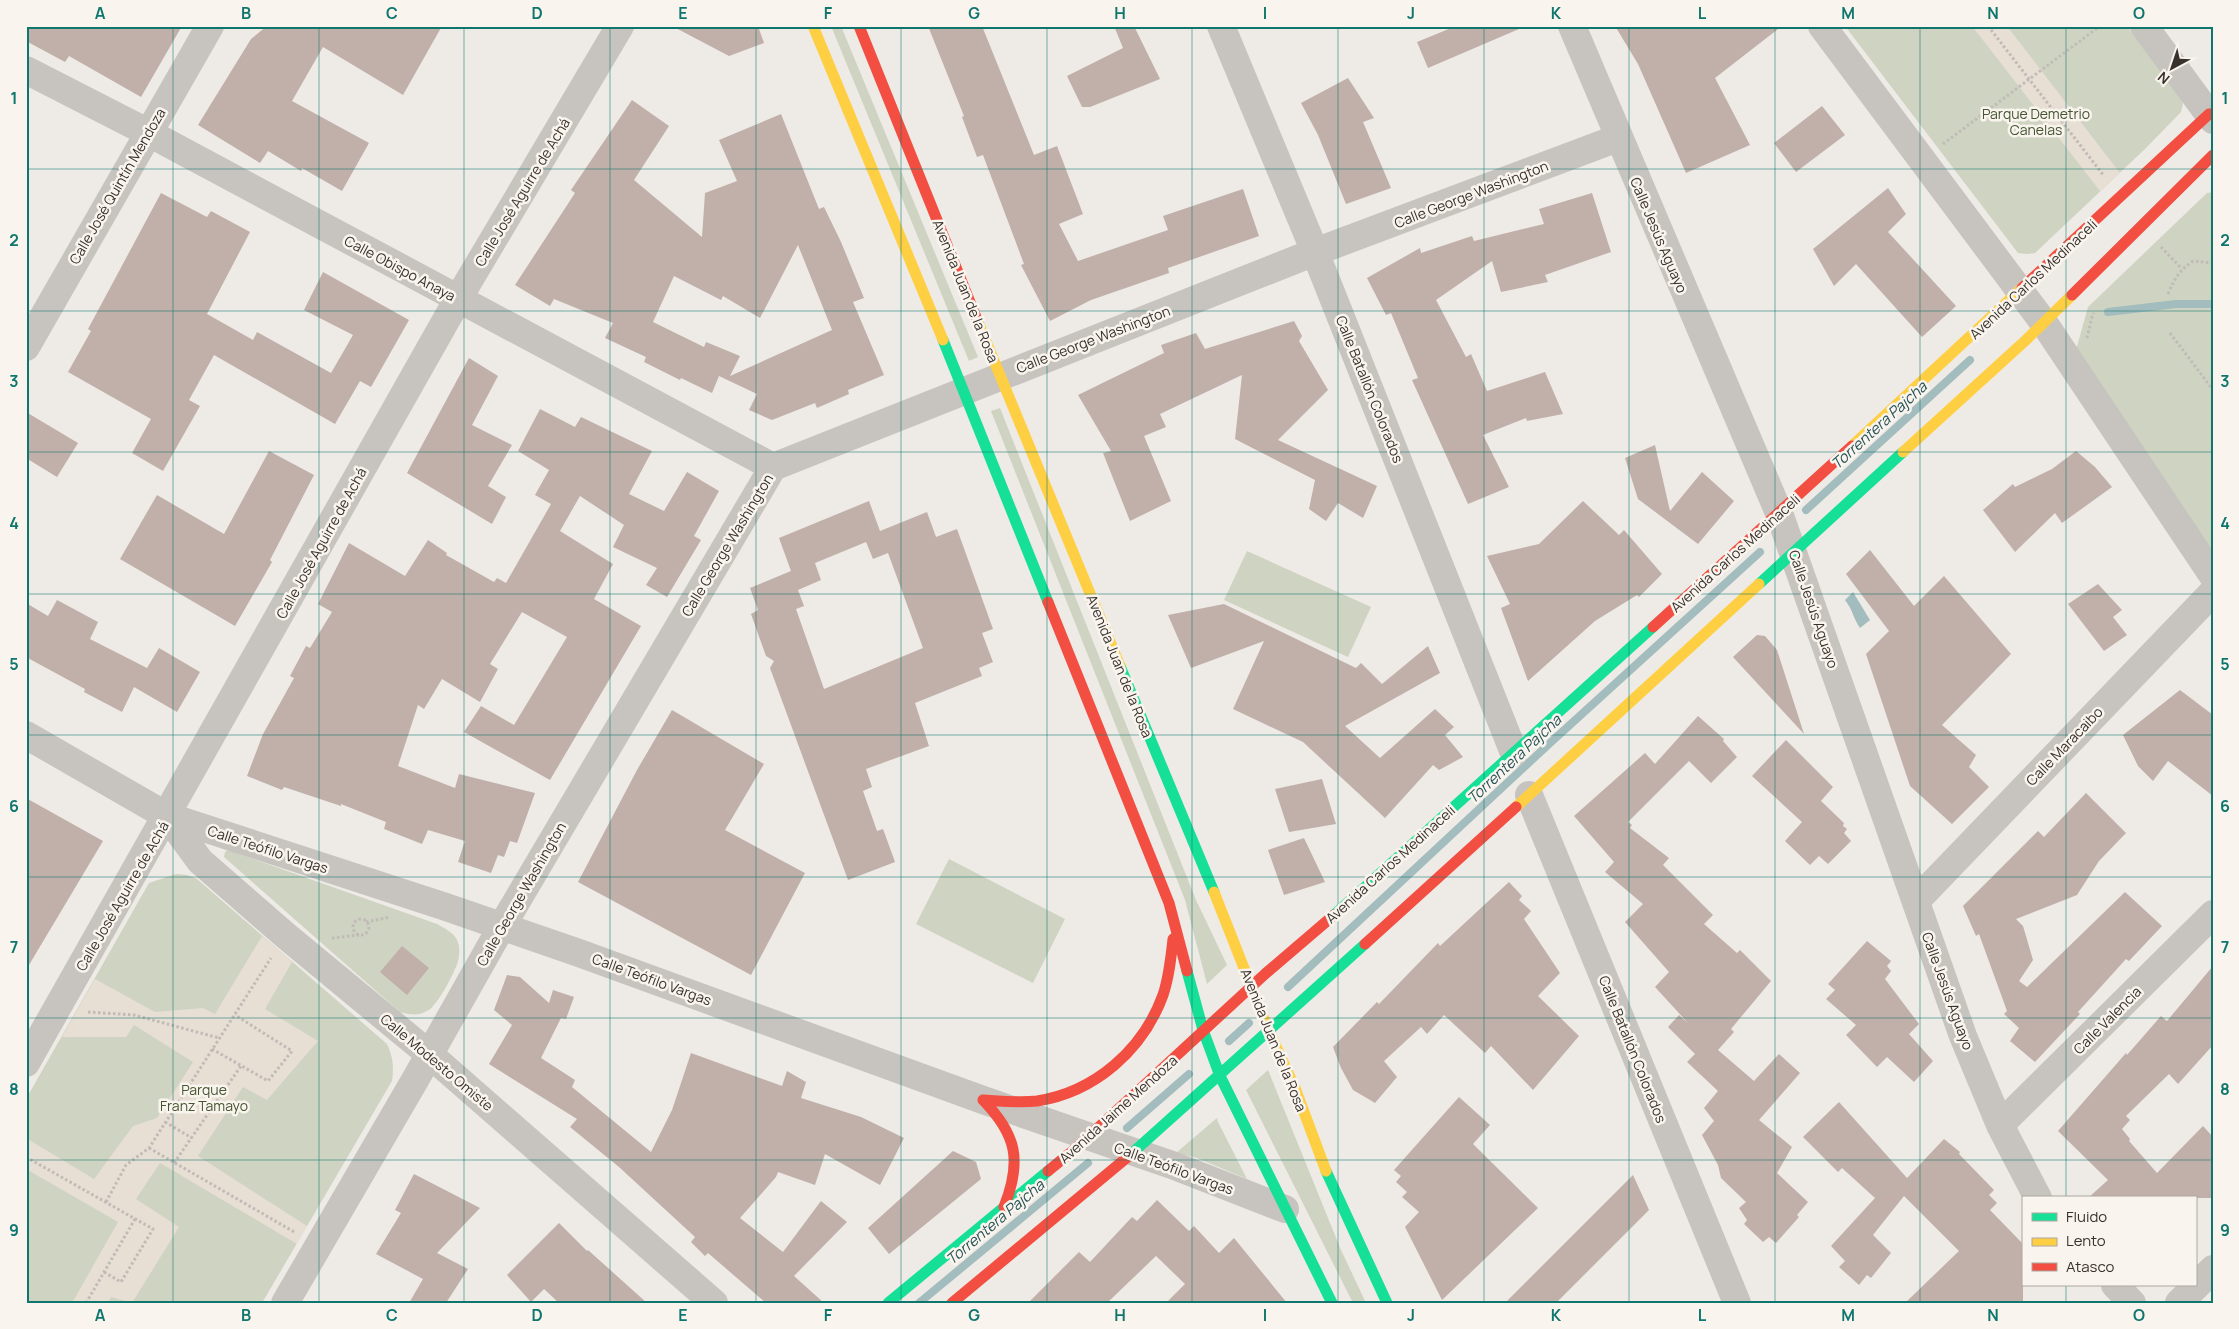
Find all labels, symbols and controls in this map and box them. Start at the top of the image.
text: A [95,2,106,24]
text: B [241,2,251,24]
text: C [386,2,398,24]
text: D [531,2,543,24]
text: E [678,2,688,24]
text: F [824,2,833,24]
text: G [968,2,980,24]
text: H [1114,2,1126,24]
text: I [1263,2,1267,24]
text: J [1407,2,1415,24]
text: K [1551,2,1562,24]
text: L [1698,2,1707,24]
text: M [1841,2,1855,24]
text: N [1987,2,1999,24]
text: O [2133,2,2145,24]
north arrow [2146,42,2196,92]
text: N [2153,68,2173,89]
text: 1 [10,87,18,109]
text: 1 [2221,87,2229,109]
street label: Calle José Quintín Mendoza [64,104,170,268]
park label: Parque Demetrio Canelas [1982,104,2090,139]
street label: Calle José Aguirre de Achá [470,114,574,270]
street label: Calle George Washington [1391,156,1551,232]
street label: Calle Jesús Aguayo [1626,174,1692,296]
street label: Avenida Carlos Medinaceli [1965,215,2101,343]
street label: Avenida Juan de la Rosa [929,217,1003,365]
text: 2 [9,229,19,251]
text: 2 [2220,229,2230,251]
street label: Calle Obispo Anaya [341,231,459,305]
street label: Calle George Washington [1013,301,1173,377]
street label: Calle Batallón Colorados [1332,313,1408,465]
text: 3 [9,370,19,392]
text: 3 [2220,370,2230,392]
water label: Torrentera Pajcha [1827,376,1932,474]
street label: Calle José Aguirre de Achá [271,464,371,622]
street label: Calle George Washington [677,470,777,620]
street label: Avenida Carlos Medinaceli [1666,490,1804,616]
text: 4 [9,512,19,534]
text: 4 [2220,512,2230,534]
street label: Calle Jesús Aguayo [1785,547,1843,671]
street label: Avenida Juan de la Rosa [1083,592,1157,740]
text: 5 [9,653,19,675]
text: 5 [2220,653,2230,675]
street label: Calle Maracaibo [2021,702,2107,790]
water label: Torrentera Pajcha [1462,709,1566,808]
text: 6 [9,795,19,817]
text: 6 [2220,795,2230,817]
street label: Avenida Carlos Medinaceli [1321,801,1459,927]
street label: Calle José Aguirre de Achá [71,818,173,974]
street label: Calle George Washington [472,818,570,970]
street label: Calle Teófilo Vargas [205,821,331,877]
street label: Calle Jesús Aguayo [1918,929,1978,1053]
text: 7 [10,936,18,958]
text: 7 [2221,936,2229,958]
street label: Calle Teófilo Vargas [590,949,714,1009]
street label: Avenida Juan de la Rosa [1237,966,1311,1114]
street label: Calle Batallón Colorados [1595,973,1671,1125]
street label: Calle Valencia [2069,982,2145,1058]
street label: Calle Modesto Omiste [377,1009,497,1115]
street label: Avenida Jaime Mendoza [1055,1051,1181,1167]
text: 8 [9,1078,19,1100]
text: 8 [2220,1078,2230,1100]
park label: Parque Franz Tamayo [160,1080,248,1115]
street label: Calle Teófilo Vargas [1112,1138,1236,1198]
water label: Torrentera Pajcha [942,1174,1049,1269]
legend [2022,1196,2196,1286]
text: Fluido [2066,1206,2107,1227]
text: 9 [9,1219,19,1241]
text: 9 [2220,1219,2230,1241]
text: Lento [2066,1230,2106,1251]
text: Atasco [2066,1256,2114,1277]
text: A [95,1304,106,1326]
text: B [241,1304,251,1326]
text: C [386,1304,398,1326]
text: D [531,1304,543,1326]
text: E [678,1304,688,1326]
text: F [824,1304,833,1326]
text: G [968,1304,980,1326]
text: H [1114,1304,1126,1326]
text: I [1263,1304,1267,1326]
text: J [1407,1304,1415,1326]
text: K [1551,1304,1562,1326]
text: L [1698,1304,1707,1326]
text: M [1841,1304,1855,1326]
text: N [1987,1304,1999,1326]
text: O [2133,1304,2145,1326]

